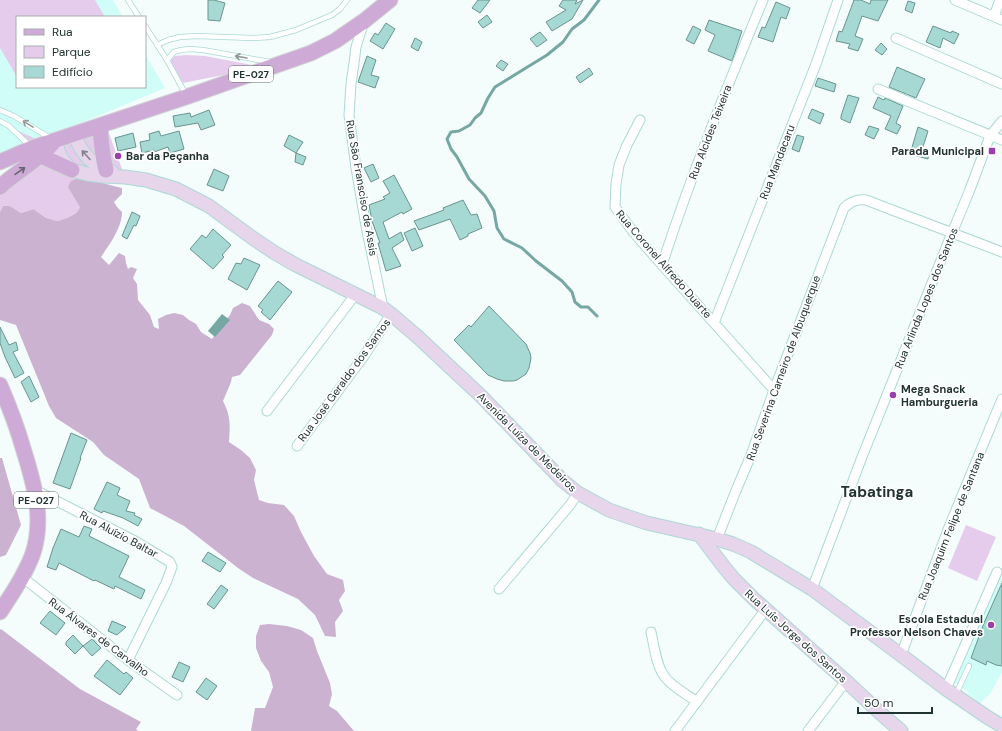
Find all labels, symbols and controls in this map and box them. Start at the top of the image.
legend [16,16,146,88]
text: Rua [52,24,73,40]
text: Parque [52,44,91,60]
one-way arrow [235,53,248,61]
text: Edifício [52,64,93,80]
road number: PE-027 [229,66,273,82]
street label: Rua Alcides Teixeira [685,83,735,181]
street label: Rua São Fransciso de Assis [343,119,381,257]
one-way arrow [22,120,34,128]
street label: Rua Mandacaru [756,123,798,201]
place label: Parada Municipal [891,144,984,158]
marker: Parada Municipal [987,146,997,156]
place label: Bar da Peçanha [126,149,209,163]
one-way arrow [82,150,91,160]
marker: Bar da Peçanha [113,151,123,161]
one-way arrow [14,167,25,175]
street label: Rua Coronel Alfredo Duarte [613,207,715,321]
street label: Rua Arlinda Lopes dos Santos [891,225,961,371]
street label: Rua Severina Carneiro de Albuquerque [743,273,823,463]
street label: Rua José Geraldo dos Santos [295,316,393,444]
place label: Mega Snack Hamburgueria [901,382,978,409]
street label: Avenida Luíza de Medeiros [474,389,580,495]
marker: Mega Snack Hamburgueria [888,390,898,400]
street label: Rua Joaquim Felipe de Santana [915,450,987,602]
district label: Tabatinga [841,482,913,502]
road number: PE-027 [14,492,58,508]
street label: Rua Aluízio Baltar [77,507,161,561]
street label: Rua Luís Jorge dos Santos [742,586,850,686]
street label: Rua Álvares de Carvalho [46,595,152,679]
place label: Escola Estadual Professor Nelson Chaves [850,612,983,639]
marker: Escola Estadual Professor Nelson Chaves [986,620,996,630]
scale bar [858,689,932,715]
text: 50 m [864,695,893,711]

